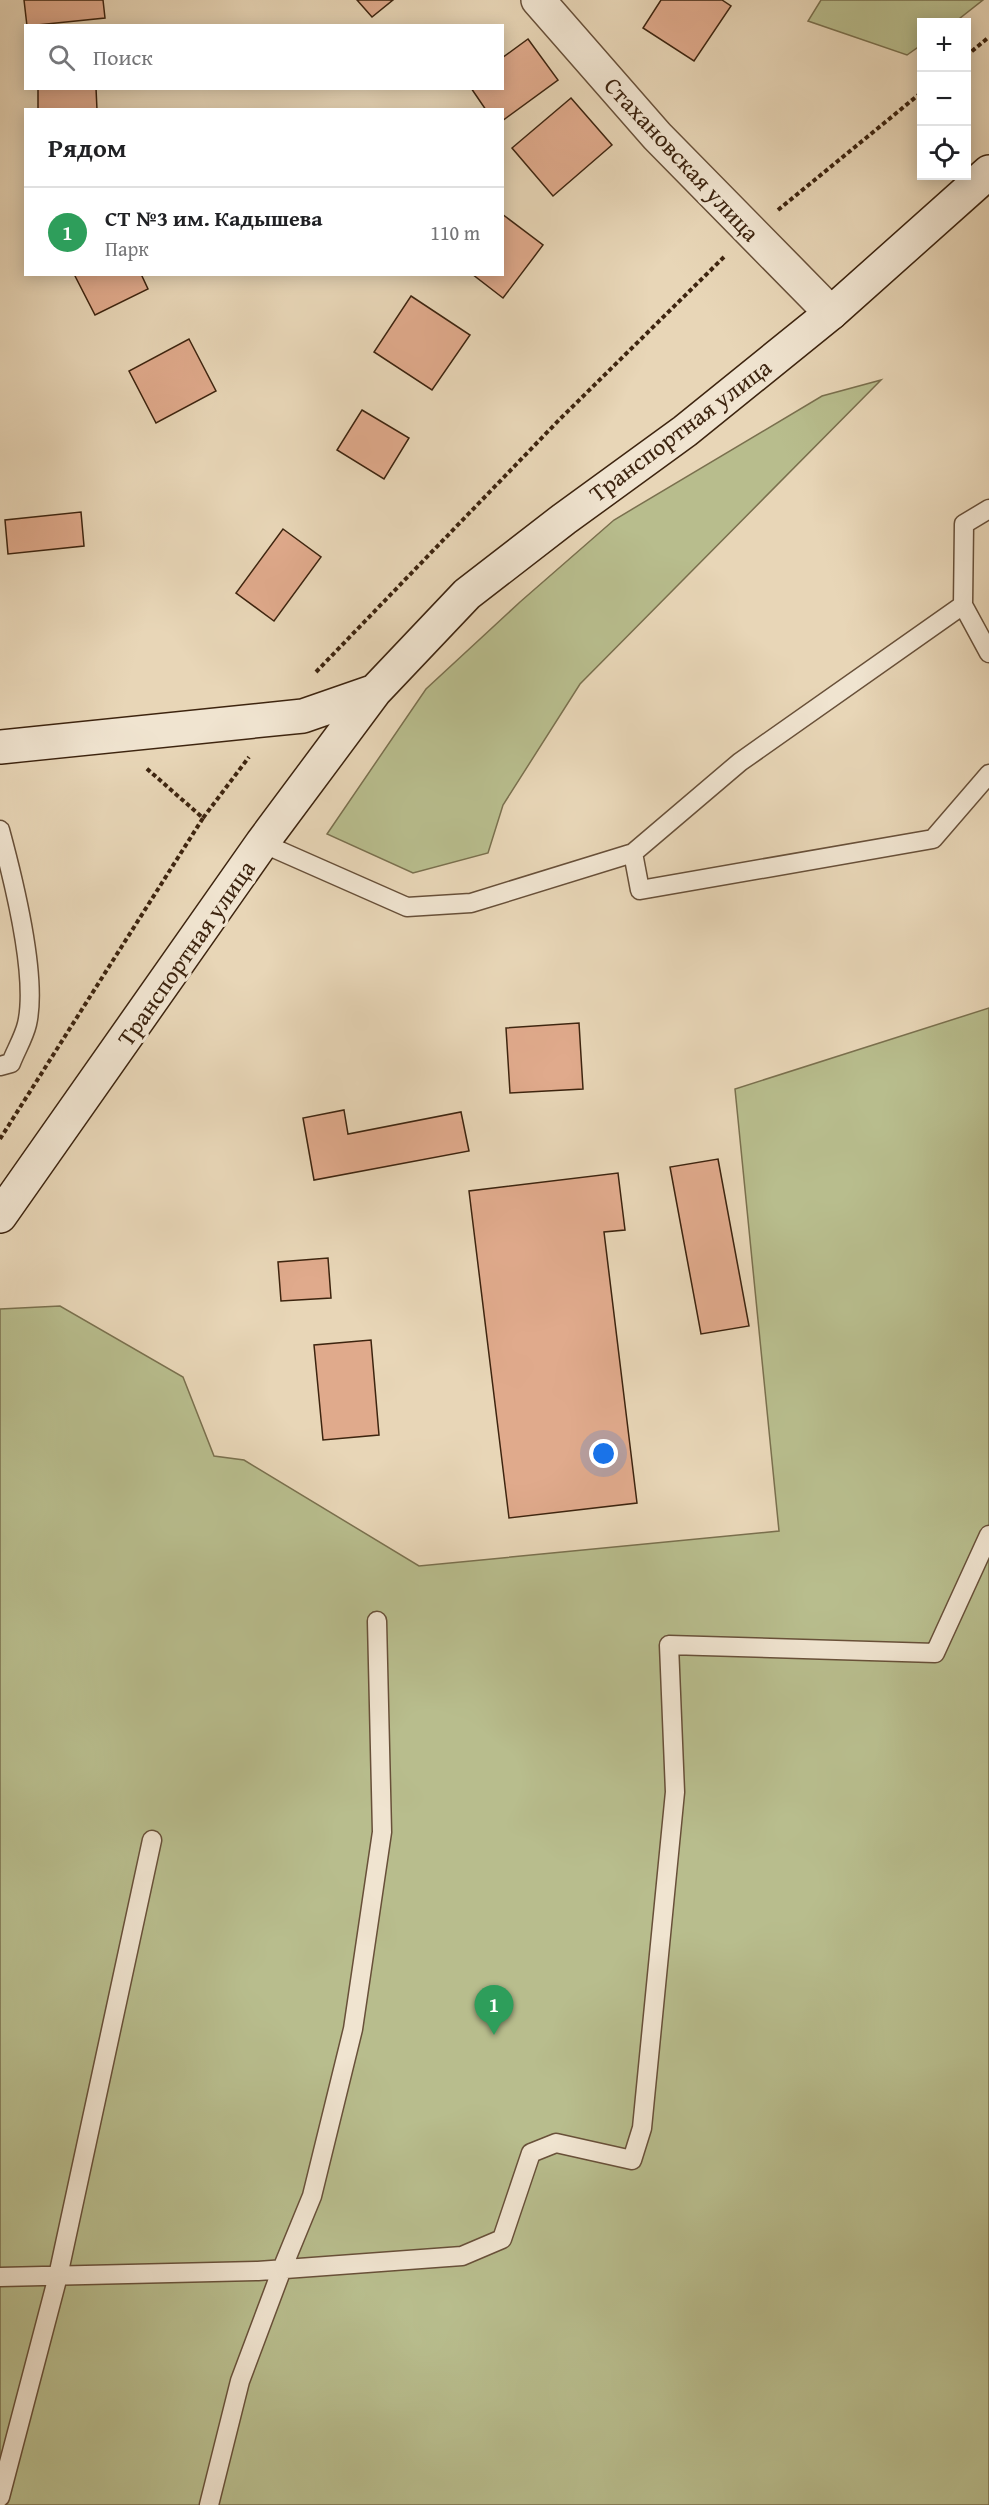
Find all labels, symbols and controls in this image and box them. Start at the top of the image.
map controls [917,18,971,180]
button: + [917,18,971,72]
search box [24,24,504,90]
icon: search [45,41,78,74]
text: Поиск [93,41,153,73]
street label: Стахановская улица [596,69,768,250]
button: − [917,72,971,126]
button: locate [917,126,971,180]
text: Рядом [48,128,126,167]
text: СТ №3 им. Кадышева [105,202,323,234]
text: 1 [62,218,73,247]
text: 110 m [430,218,480,247]
text: Парк [105,234,149,263]
street label: Транспортная улица [582,349,779,510]
street label: Транспортная улица [108,852,264,1053]
your location [589,1439,618,1468]
pin: 1 [474,1986,514,2035]

